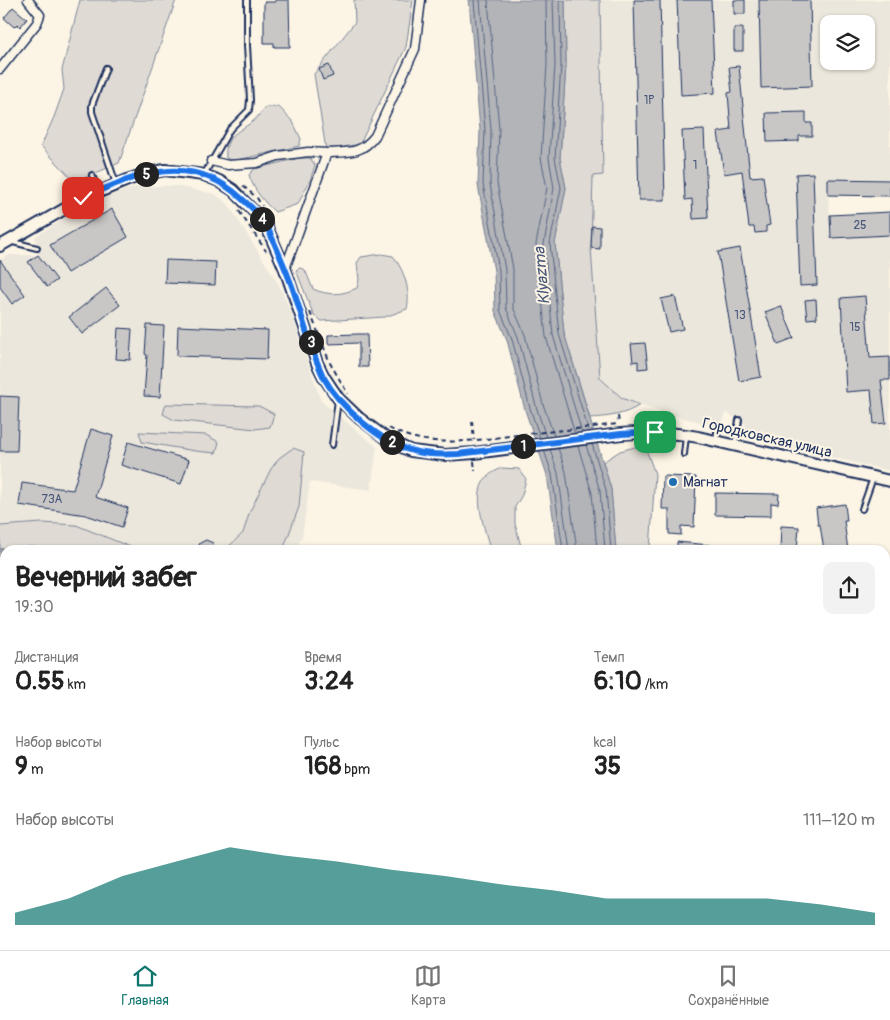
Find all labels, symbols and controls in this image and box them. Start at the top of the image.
map controls [820,15,875,70]
button: layers [820,15,875,70]
house number: 1Р [644,93,654,108]
house number: 1 [693,158,697,173]
pin: 5 [134,162,158,186]
text: 5 [143,166,150,183]
pin [62,177,104,219]
icon: check [69,184,97,212]
pin: 4 [250,206,274,232]
text: 4 [258,211,267,228]
house number: 25 [853,218,867,233]
water label: Klyazma [529,245,554,306]
house number: 13 [734,308,746,323]
house number: 15 [849,320,861,335]
pin: 3 [298,330,324,354]
text: 3 [308,334,315,351]
pin [634,411,676,453]
street label: Городковская улица [700,414,834,462]
icon: arrive [641,418,669,446]
pin: 2 [380,430,404,454]
text: 2 [389,434,396,451]
pin: 1 [510,434,536,458]
text: 1 [521,438,526,455]
place label: Магнат [683,473,728,492]
marker: Магнат [667,476,679,488]
house number: 73А [42,492,63,507]
text: Вечерний забег [15,560,197,595]
button: share [823,562,875,614]
text: 19:30 [15,597,54,617]
text: Дистанция [15,649,79,666]
text: Время [304,649,342,666]
text: Темп [594,649,625,666]
text: 0.55 [15,666,65,697]
text: 3:24 [304,666,353,697]
text: 6:10 [594,666,642,697]
text: km [65,676,86,693]
text: /km [642,676,668,693]
text: Набор высоты [15,734,102,751]
text: Пульс [304,734,340,751]
text: kcal [594,734,616,751]
text: 9 [15,751,28,782]
text: 168 [304,751,341,782]
text: 35 [594,751,621,782]
text: m [28,761,43,778]
text: bpm [341,761,370,778]
text: Набор высоты [15,810,114,830]
text: 111–120 m [803,810,875,830]
tab: Главная [121,962,169,1009]
tab: Карта [411,962,446,1009]
tab: Сохранённые [688,962,769,1009]

